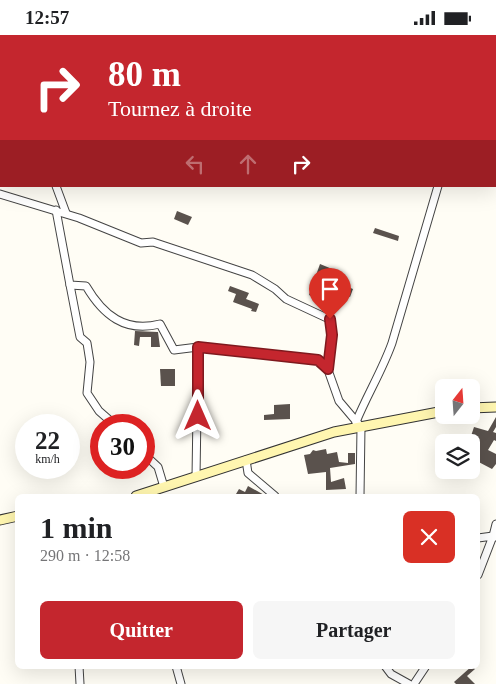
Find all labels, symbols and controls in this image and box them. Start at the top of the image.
text: 12:57 [25,7,69,28]
icon: right [25,55,90,120]
text: 80 m [108,55,181,94]
text: Tournez à droite [108,96,252,121]
icon: left [181,150,209,178]
icon: ahead [234,150,262,178]
icon: right [287,150,315,178]
pin [309,268,351,319]
icon: arrive [316,275,344,303]
north arrow [435,379,480,424]
map controls [435,379,480,479]
position arrow [171,389,223,441]
speed limit sign: 30 [90,414,155,479]
text: 22 [35,427,60,454]
button: layers [435,434,480,479]
text: km/h [35,452,60,466]
text: 1 min [40,511,113,544]
button: close [403,511,455,563]
text: 290 m · 12:58 [40,547,130,564]
button: Quitter [40,601,243,659]
button: Partager [253,601,455,659]

